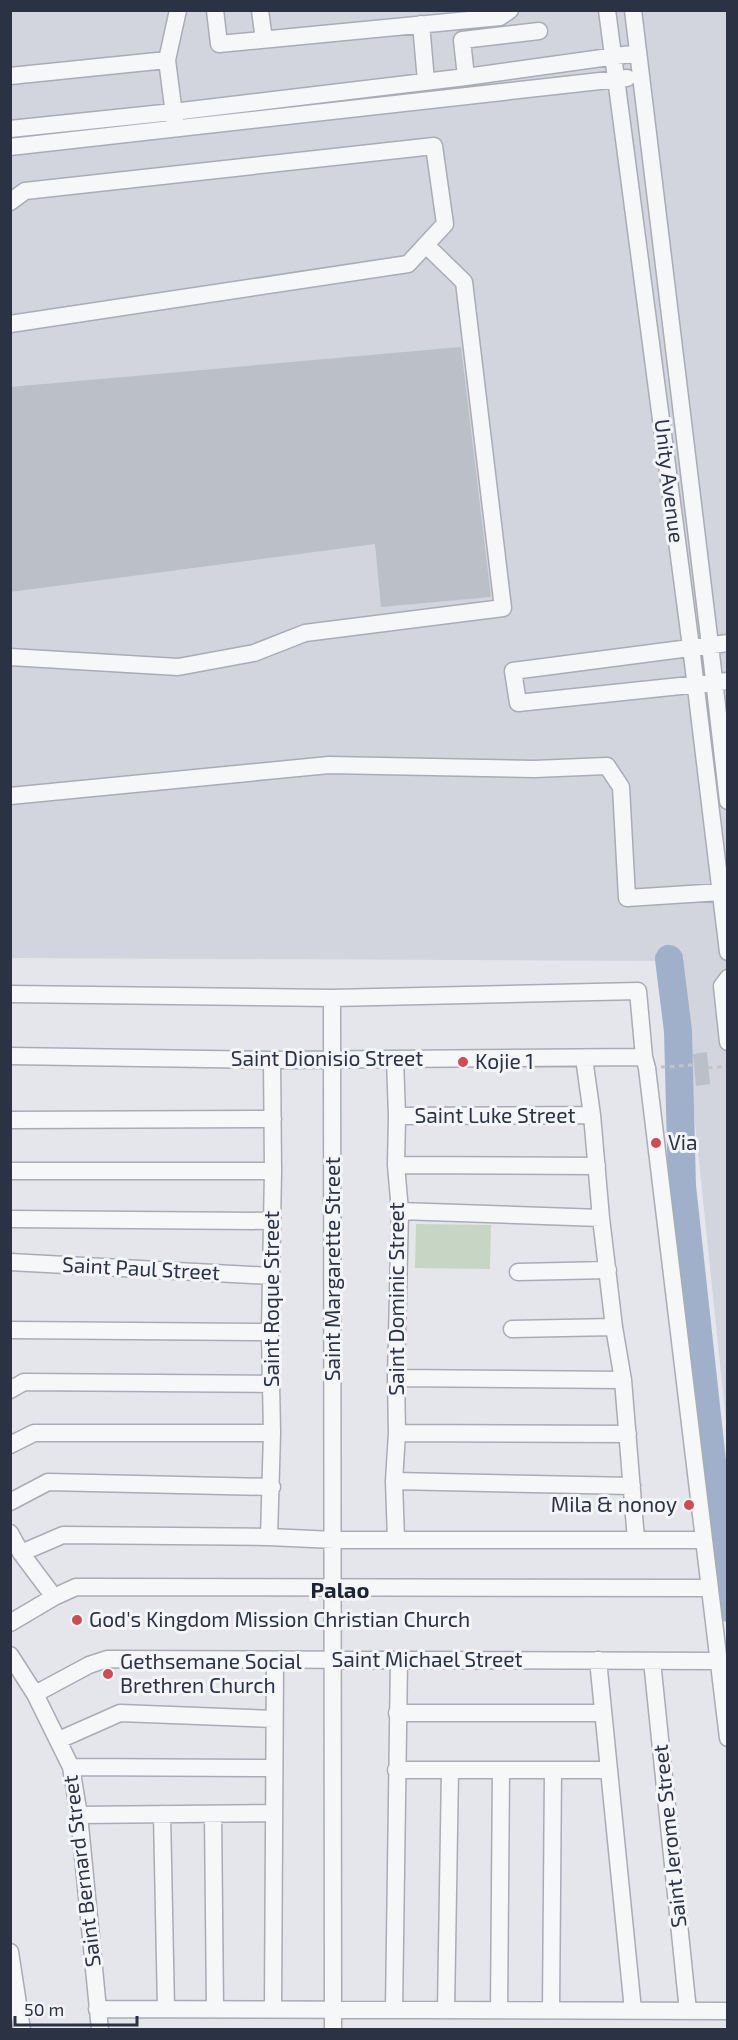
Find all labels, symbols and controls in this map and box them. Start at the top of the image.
street label: Unity Avenue [650,417,690,544]
street label: Saint Dionisio Street [231,1045,423,1070]
place label: Kojie 1 [475,1048,534,1074]
marker: Kojie 1 [456,1055,470,1069]
street label: Saint Luke Street [415,1102,575,1127]
place label: Via [668,1129,698,1154]
marker: Via [649,1136,663,1150]
street label: Saint Margarette Street [319,1157,344,1381]
street label: Saint Dominic Street [383,1202,408,1396]
street label: Saint Roque Street [258,1211,283,1387]
street label: Saint Paul Street [62,1251,221,1284]
place label: Mila & nonoy [551,1491,677,1516]
marker: Mila & nonoy [682,1498,696,1512]
district label: Palao [311,1576,369,1602]
place label: God's Kingdom Mission Christian Church [89,1606,470,1631]
marker: God's Kingdom Mission Christian Church [70,1613,84,1627]
street label: Saint Michael Street [331,1646,523,1671]
place label: Gethsemane Social Brethren Church [120,1648,302,1697]
marker: Gethsemane Social Brethren Church [101,1667,115,1681]
street label: Saint Jerome Street [646,1743,691,1929]
street label: Saint Bernard Street [56,1774,105,1969]
scale bar [15,1989,136,2027]
text: 50 m [24,1998,64,2020]

